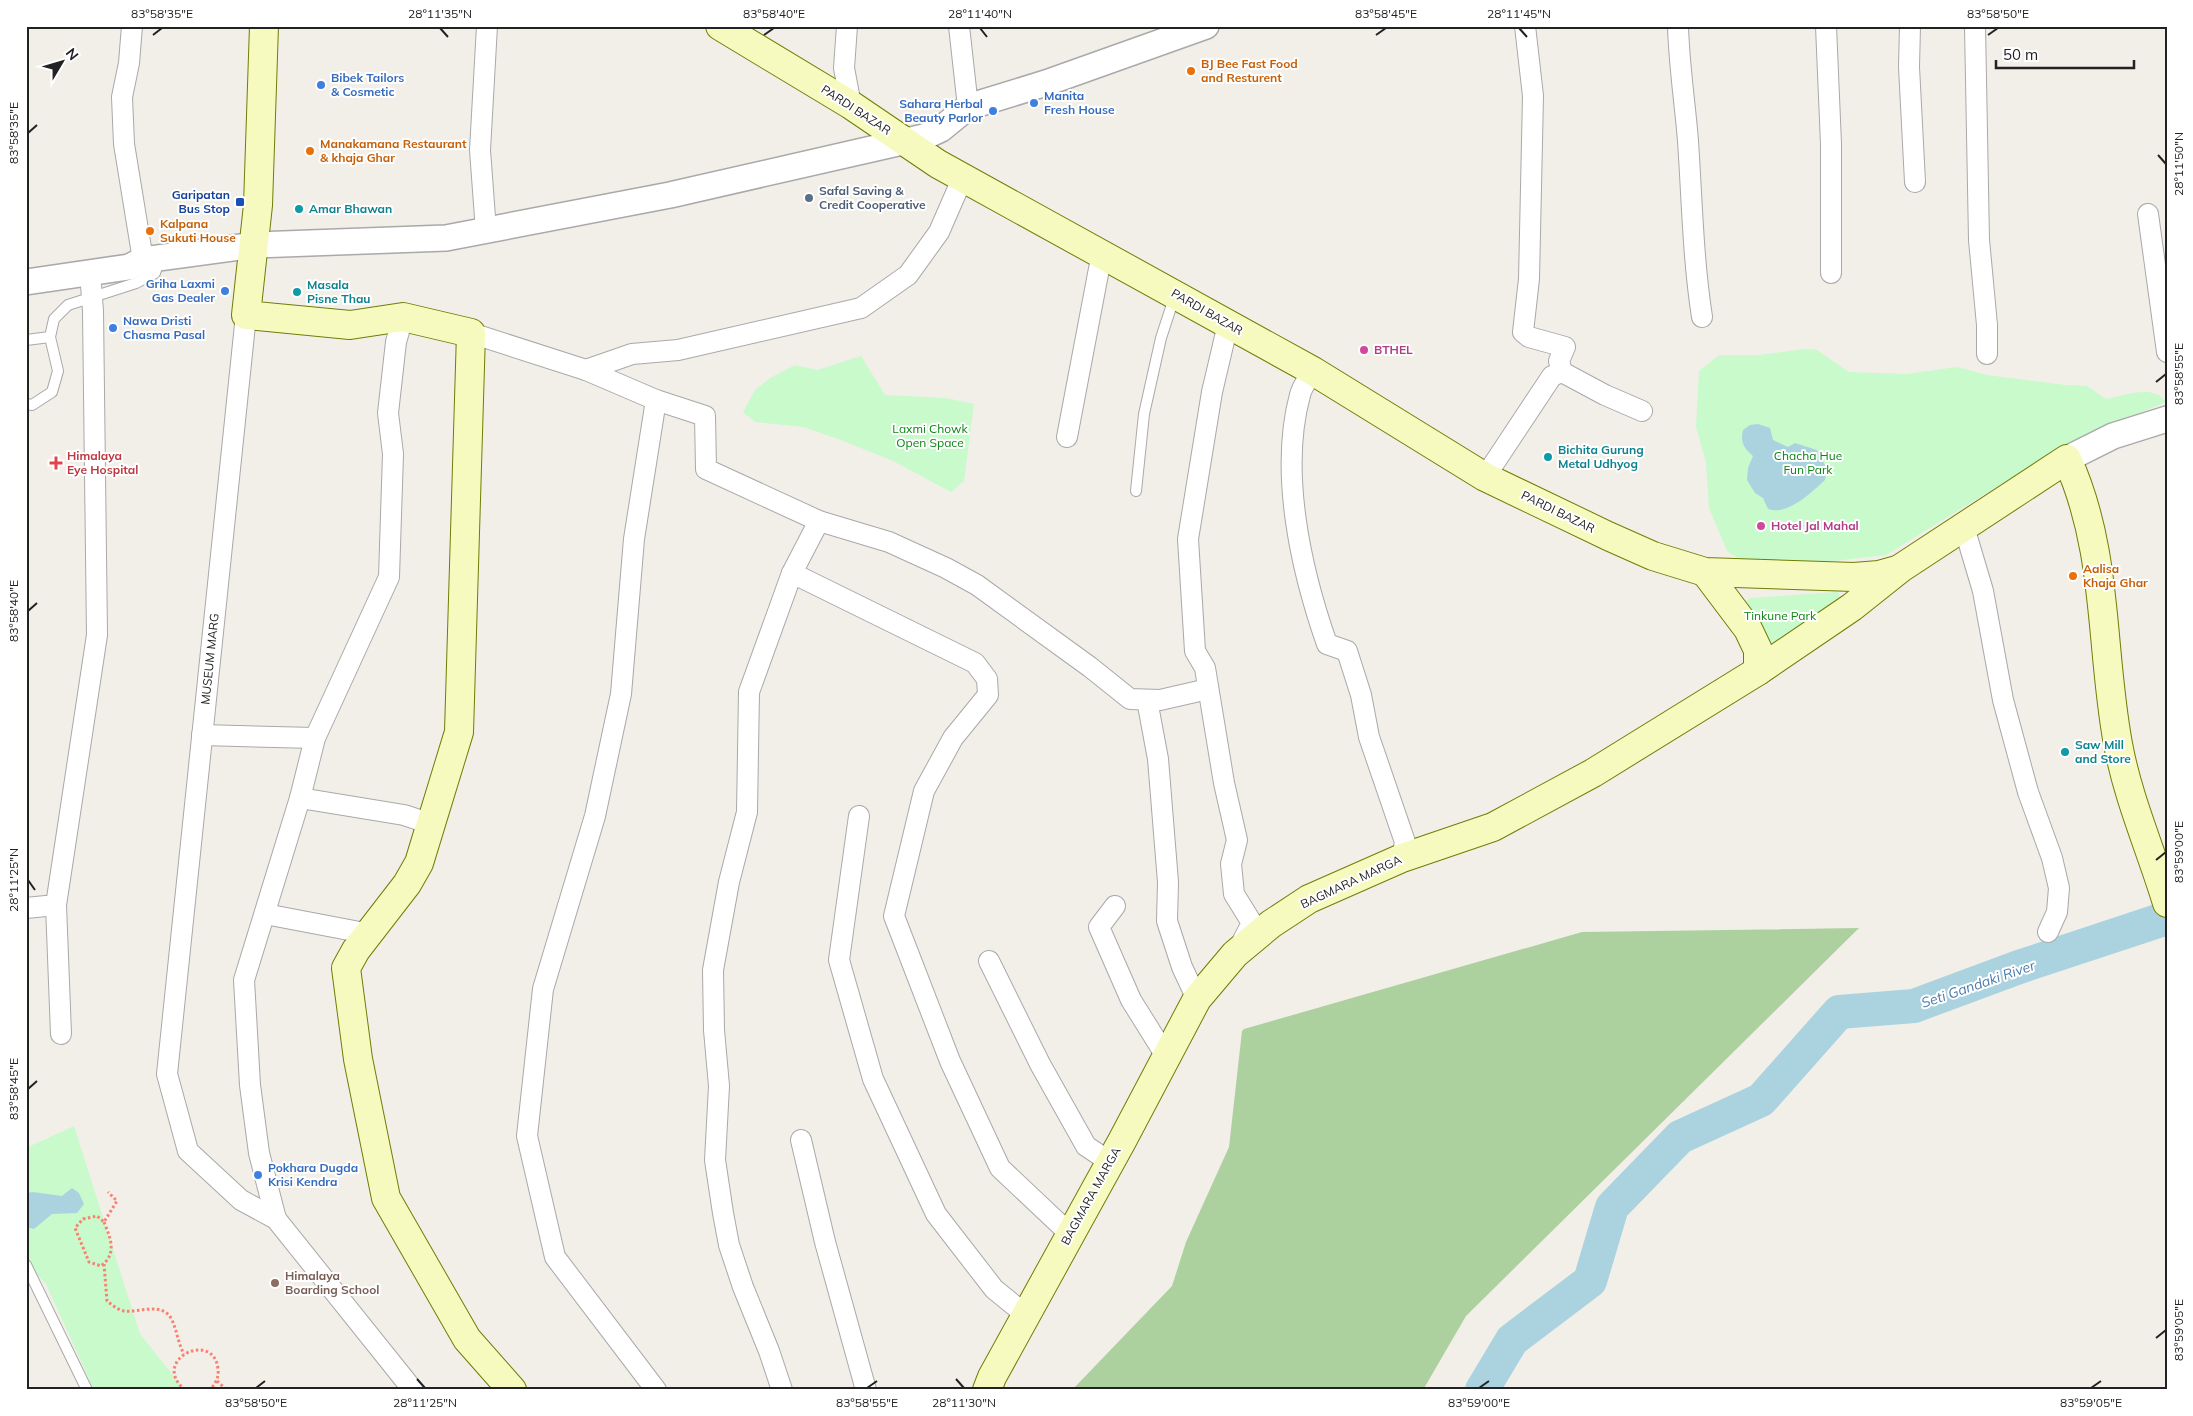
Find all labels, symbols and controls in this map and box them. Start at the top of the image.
text: 83°58'35"E [131,6,193,21]
text: 28°11'35"N [408,6,472,21]
text: 83°58'40"E [743,6,805,21]
text: 28°11'40"N [948,6,1012,21]
text: 83°58'45"E [1355,6,1417,21]
text: 28°11'45"N [1487,6,1551,21]
text: 83°58'50"E [1967,6,2029,21]
north arrow [38,38,88,88]
scale bar [1996,38,2133,70]
text: N [62,44,83,64]
text: 50 m [2003,45,2038,64]
place label: BJ Bee Fast Food and Resturent [1201,56,1298,85]
marker: BJ Bee Fast Food and Resturent [1185,65,1197,77]
place label: Bibek Tailors & Cosmetic [331,70,404,99]
marker: Bibek Tailors & Cosmetic [315,79,327,91]
street label: PARDI BAZAR [819,81,894,138]
place label: Manita Fresh House [1044,88,1115,117]
place label: Sahara Herbal Beauty Parlor [899,96,983,125]
marker: Manita Fresh House [1028,97,1040,109]
text: 83°58'35"E [6,102,21,164]
marker: Sahara Herbal Beauty Parlor [987,105,999,117]
text: 28°11'50"N [2171,132,2186,196]
place label: Manakamana Restaurant & khaja Ghar [320,136,467,165]
marker: Manakamana Restaurant & khaja Ghar [304,145,316,157]
place label: Safal Saving & Credit Cooperative [819,183,926,212]
place label: Garipatan Bus Stop [172,187,230,216]
marker: Safal Saving & Credit Cooperative [803,192,815,204]
marker: Garipatan Bus Stop [234,196,246,208]
place label: Amar Bhawan [309,201,392,216]
marker: Amar Bhawan [293,203,305,215]
place label: Kalpana Sukuti House [160,216,236,245]
marker: Kalpana Sukuti House [144,225,156,237]
place label: Griha Laxmi Gas Dealer [146,276,215,305]
place label: Masala Pisne Thau [307,277,371,306]
marker: Griha Laxmi Gas Dealer [219,285,231,297]
street label: PARDI BAZAR [1169,285,1246,338]
marker: Masala Pisne Thau [291,286,303,298]
place label: Nawa Dristi Chasma Pasal [123,313,205,342]
marker: Nawa Dristi Chasma Pasal [107,322,119,334]
place label: BTHEL [1374,342,1413,357]
text: 83°58'55"E [2171,343,2186,405]
marker: BTHEL [1358,344,1370,356]
park label: Laxmi Chowk Open Space [892,421,968,450]
place label: Bichita Gurung Metal Udhyog [1558,442,1644,471]
place label: Himalaya Eye Hospital [67,448,138,477]
park label: Chacha Hue Fun Park [1774,448,1842,477]
marker: Bichita Gurung Metal Udhyog [1542,451,1554,463]
marker: Himalaya Eye Hospital [49,456,63,470]
street label: PARDI BAZAR [1519,487,1598,536]
place label: Hotel Jal Mahal [1771,518,1859,533]
marker: Hotel Jal Mahal [1755,520,1767,532]
place label: Aalisa Khaja Ghar [2083,561,2148,590]
marker: Aalisa Khaja Ghar [2067,570,2079,582]
text: 83°58'40"E [6,580,21,642]
park label: Tinkune Park [1744,608,1817,623]
street label: MUSEUM MARG [197,612,222,705]
place label: Saw Mill and Store [2075,737,2131,766]
marker: Saw Mill and Store [2059,746,2071,758]
text: 83°59'00"E [2171,821,2186,883]
text: 28°11'25"N [6,848,21,912]
street label: BAGMARA MARGA [1298,851,1404,912]
water label: Seti Gandaki River [1919,956,2038,1012]
text: 83°58'45"E [6,1058,21,1120]
street label: BAGMARA MARGA [1057,1144,1124,1247]
place label: Pokhara Dugda Krisi Kendra [268,1160,358,1189]
marker: Pokhara Dugda Krisi Kendra [252,1169,264,1181]
place label: Himalaya Boarding School [285,1268,379,1297]
marker: Himalaya Boarding School [269,1277,281,1289]
text: 83°59'05"E [2171,1299,2186,1361]
text: 83°58'50"E [225,1395,287,1410]
text: 28°11'25"N [393,1395,457,1410]
text: 83°58'55"E [836,1395,898,1410]
text: 28°11'30"N [932,1395,996,1410]
text: 83°59'00"E [1448,1395,1510,1410]
text: 83°59'05"E [2060,1395,2122,1410]

